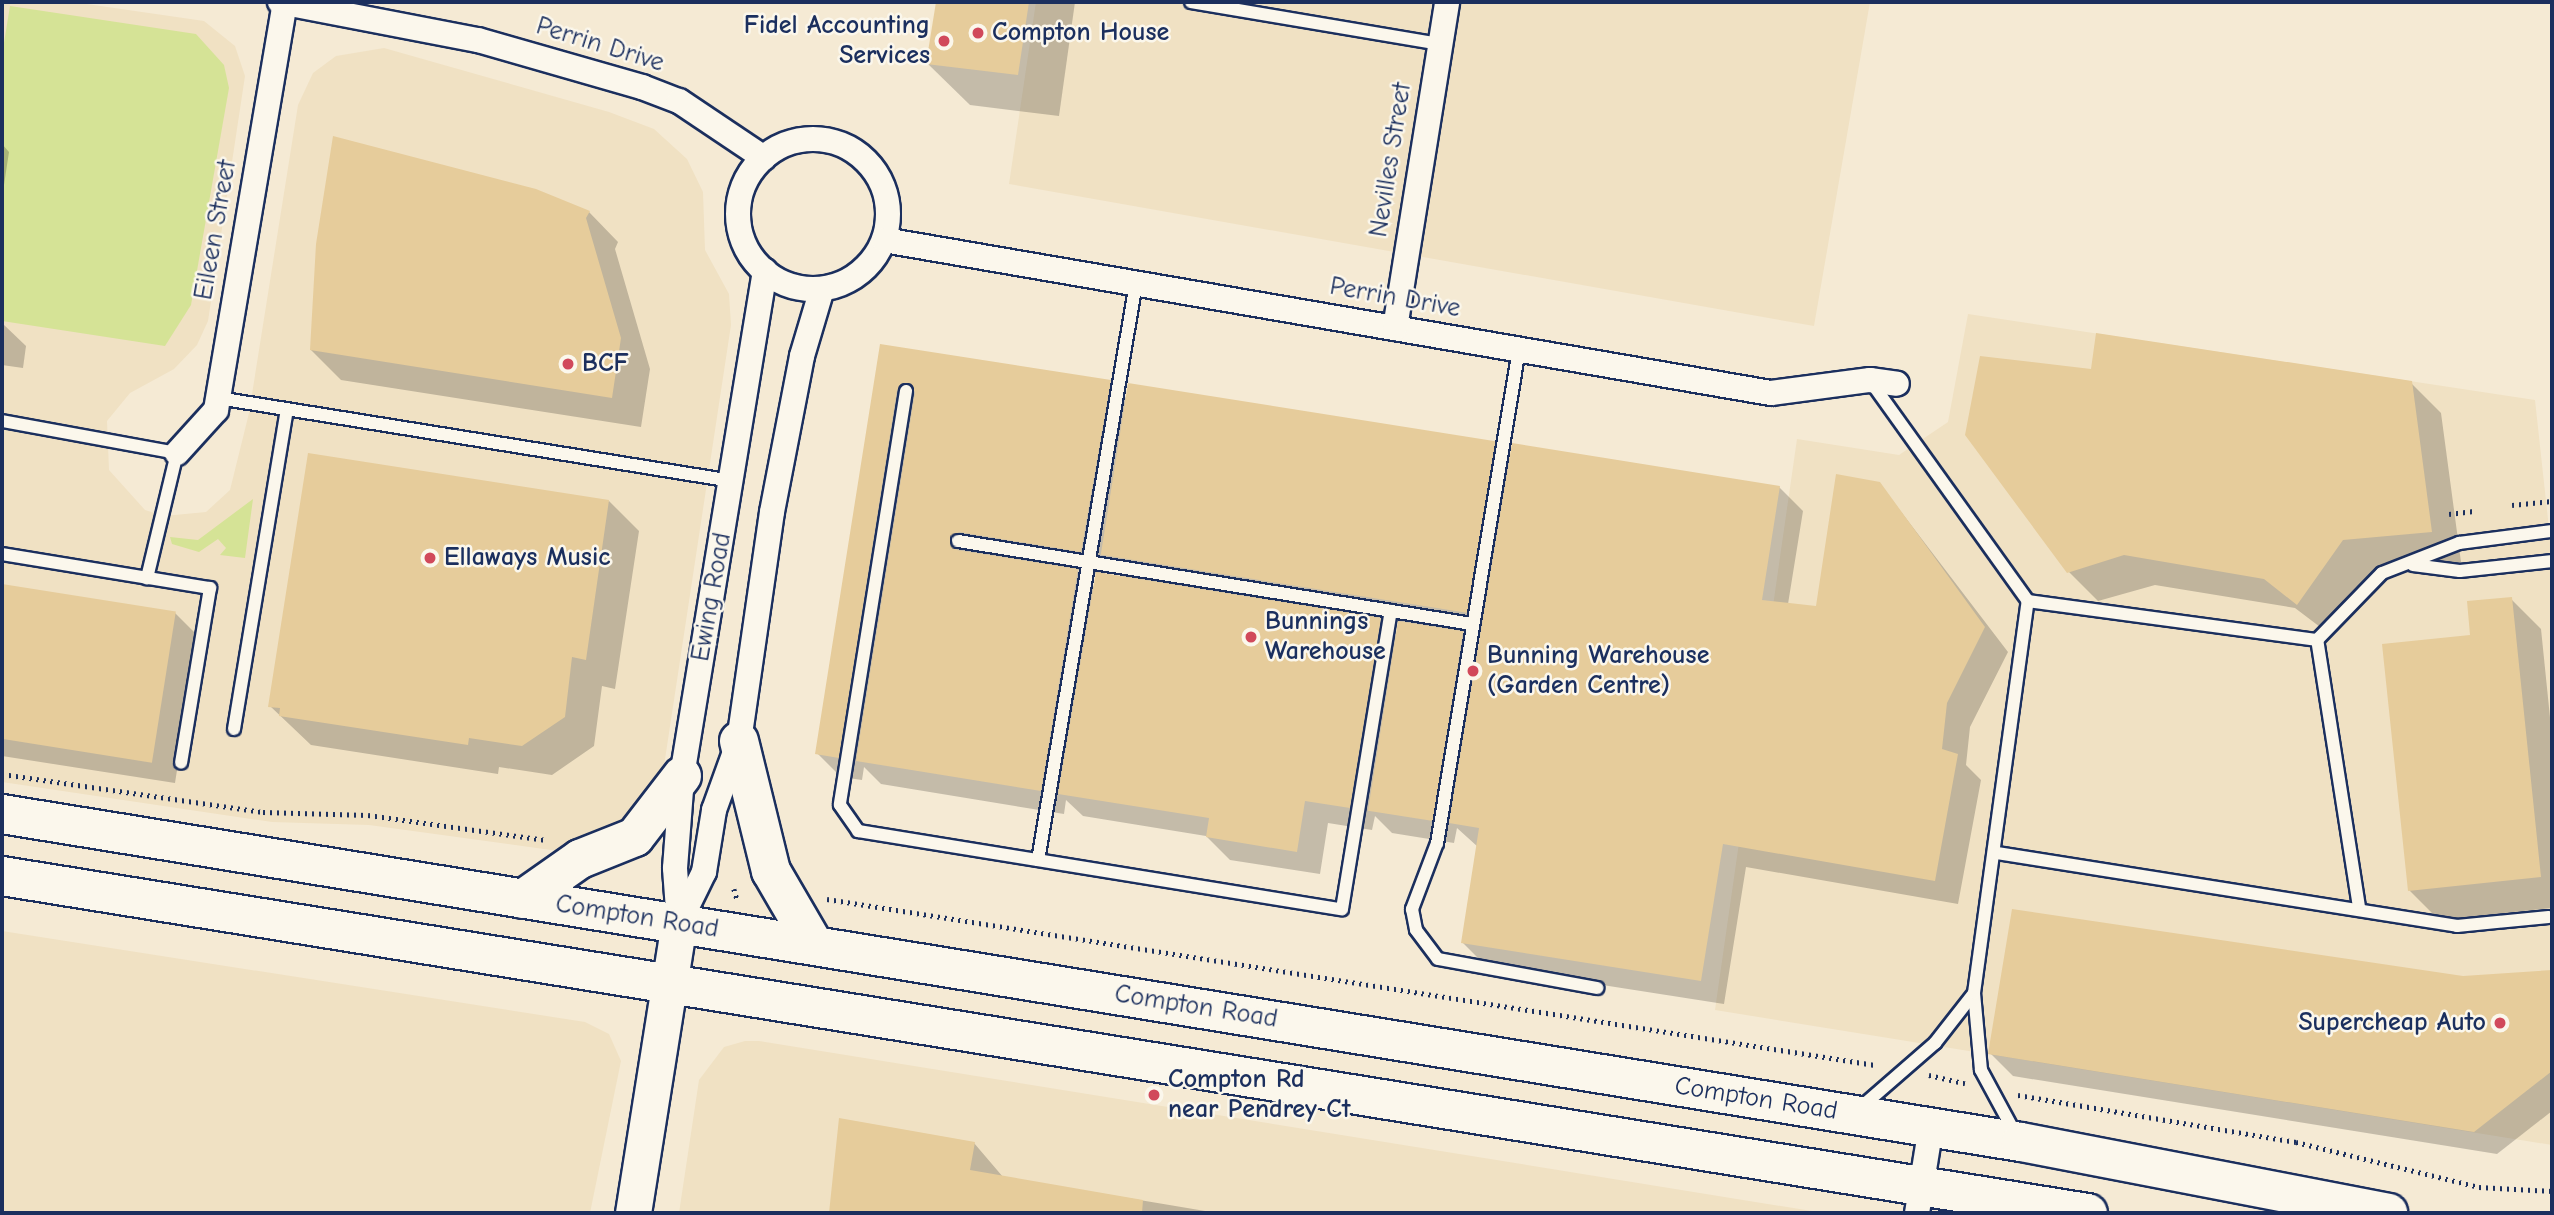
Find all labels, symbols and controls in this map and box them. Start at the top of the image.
place label: Fidel Accounting Services [744,10,930,72]
street label: Perrin Drive [532,11,668,79]
place label: Compton House [992,17,1169,49]
marker: Compton House [970,25,986,41]
marker: Fidel Accounting Services [936,33,952,49]
street label: Nevilles Street [1363,81,1419,239]
street label: Eileen Street [188,158,244,302]
street label: Perrin Drive [1327,271,1463,325]
place label: BCF [582,348,629,380]
marker: BCF [560,356,576,372]
street label: Ewing Road [685,530,739,664]
place label: Ellaways Music [444,542,610,574]
marker: Ellaways Music [422,550,438,566]
place label: Bunnings Warehouse [1265,606,1386,668]
marker: Bunnings Warehouse [1243,629,1259,645]
place label: Bunning Warehouse (Garden Centre) [1487,640,1709,702]
marker: Bunning Warehouse (Garden Centre) [1465,663,1481,679]
street label: Compton Road [553,889,721,945]
street label: Compton Road [1112,979,1280,1035]
place label: Supercheap Auto [2298,1007,2486,1039]
marker: Supercheap Auto [2492,1015,2508,1031]
place label: Compton Rd near Pendrey Ct [1168,1064,1350,1126]
street label: Compton Road [1672,1071,1840,1127]
marker: Compton Rd near Pendrey Ct [1146,1087,1162,1103]

